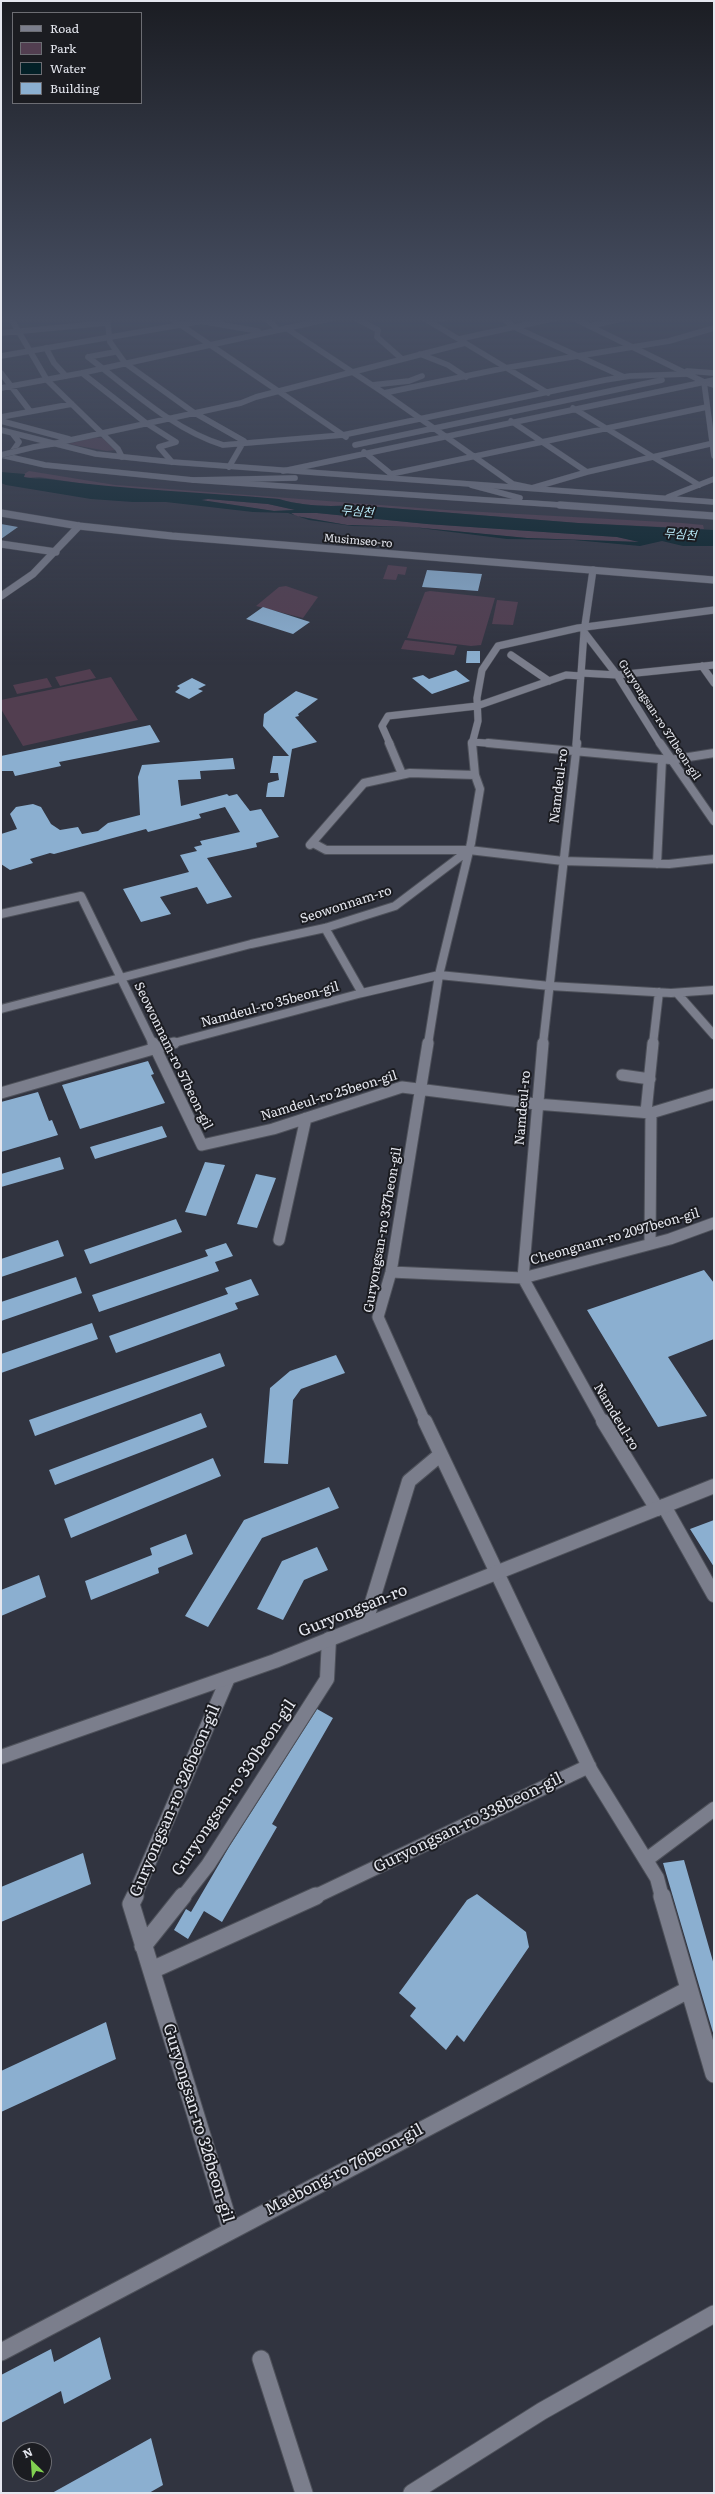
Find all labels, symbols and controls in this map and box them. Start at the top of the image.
legend [12,12,142,104]
text: Road [50,19,79,37]
text: Park [50,39,76,57]
text: Water [50,59,86,77]
text: Building [50,79,99,97]
water label: 무심천 [340,503,374,521]
water label: 무심천 [663,527,697,543]
street label: Musimseo-ro [323,531,393,551]
street label: Guryongsan-ro 371beon-gil [615,657,703,783]
street label: Namdeul-ro [547,748,571,824]
street label: Seowonnam-ro [298,883,394,927]
street label: Namdeul-ro 35beon-gil [199,979,341,1031]
street label: Seowonnam-ro 57beon-gil [130,980,216,1132]
street label: Namdeul-ro 25beon-gil [259,1068,399,1124]
street label: Namdeul-ro [512,1070,534,1146]
street label: Guryongsan-ro 337beon-gil [361,1146,405,1314]
street label: Cheongnam-ro 2097beon-gil [529,1205,701,1269]
street label: Namdeul-ro [590,1381,642,1453]
street label: Guryongsan-ro [296,1580,410,1642]
street label: Guryongsan-ro 330beon-gil [168,1696,300,1880]
street label: Guryongsan-ro 326beon-gil [126,1702,224,1900]
street label: Guryongsan-ro 338beon-gil [370,1769,566,1877]
street label: Guryongsan-ro 326beon-gil [159,2021,237,2225]
street label: Maebong-ro 76beon-gil [262,2120,426,2220]
north arrow [12,2442,52,2482]
text: N [20,2443,35,2461]

